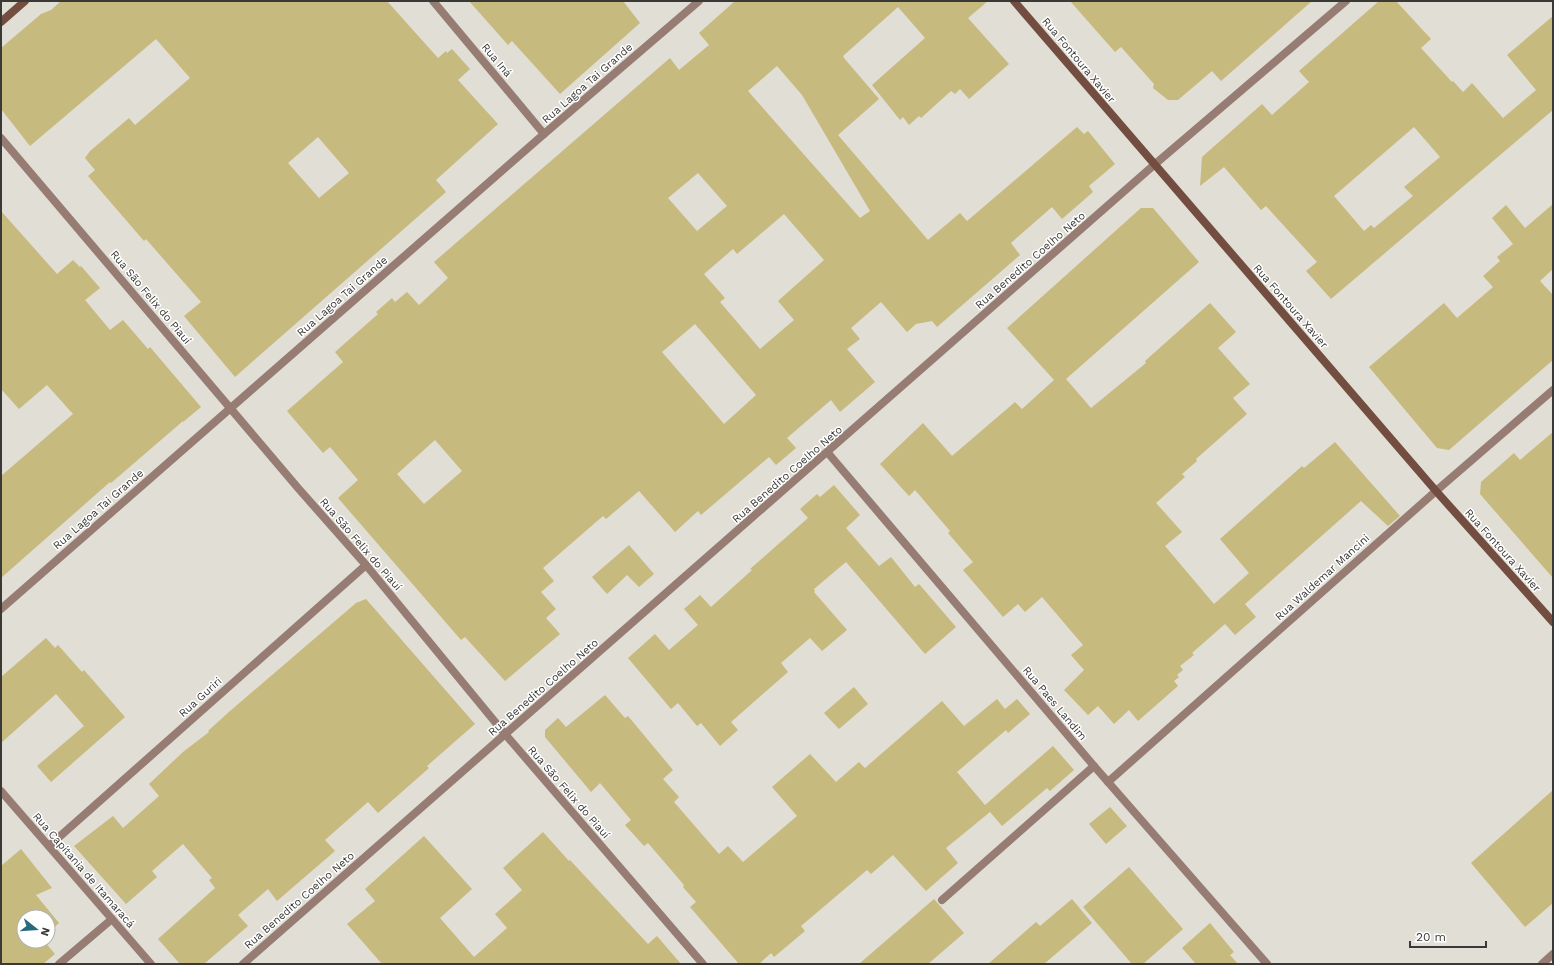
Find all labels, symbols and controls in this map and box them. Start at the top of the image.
street label: Rua Fontoura Xavier [1039,15,1118,106]
street label: Rua Iná [479,41,514,80]
street label: Rua Lagoa Tai Grande [540,41,635,126]
street label: Rua Benedito Coelho Neto [973,209,1088,312]
street label: Rua São Felix do Piauí [108,248,194,347]
street label: Rua Lagoa Tai Grande [295,254,390,339]
street label: Rua Fontoura Xavier [1251,262,1331,351]
street label: Rua Benedito Coelho Neto [730,423,845,526]
street label: Rua Lagoa Tai Grande [51,467,146,552]
street label: Rua São Felix do Piauí [317,495,404,593]
street label: Rua Fontoura Xavier [1462,506,1544,595]
street label: Rua Waldemar Mancini [1273,532,1372,623]
street label: Rua Benedito Coelho Neto [486,636,601,739]
street label: Rua Paes Landim [1020,664,1089,743]
street label: Rua Guriri [176,675,225,720]
street label: Rua São Felix do Piauí [525,743,612,841]
street label: Rua Capitania de Itamaracá [30,810,137,931]
street label: Rua Benedito Coelho Neto [242,849,357,952]
north arrow [16,909,56,949]
scale bar [1410,923,1486,949]
text: N [38,926,52,938]
text: 20 m [1416,930,1446,944]

